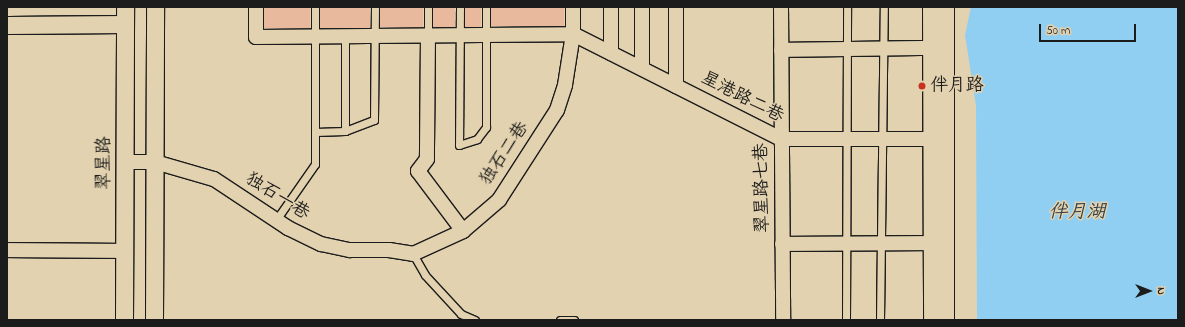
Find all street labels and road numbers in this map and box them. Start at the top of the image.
street label: 星港路二巷 [697,68,787,128]
street label: 独石二巷 [476,118,534,190]
street label: 翠星路 [94,136,116,190]
street label: 翠星路七巷 [751,143,775,233]
street label: 独石一巷 [241,169,313,225]

